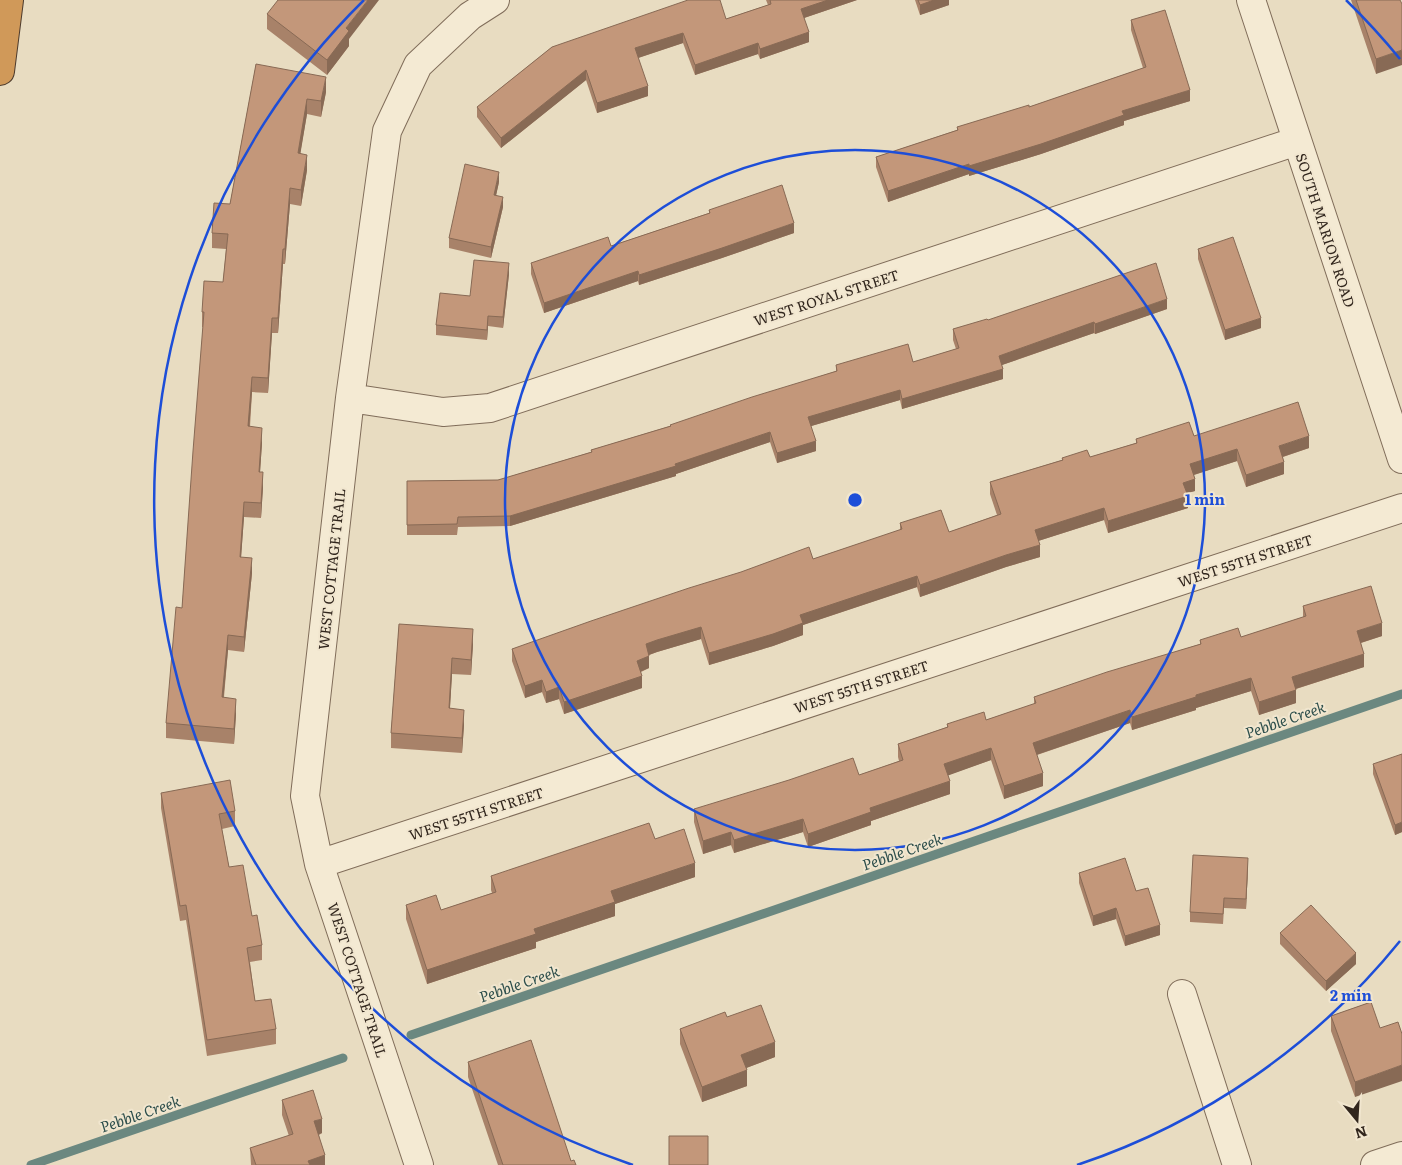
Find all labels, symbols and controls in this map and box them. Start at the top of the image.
street label: SOUTH MARION ROAD [1292,150,1361,310]
street label: WEST ROYAL STREET [751,264,901,330]
street label: WEST COTTAGE TRAIL [313,487,349,651]
text: 1 min [1185,487,1226,510]
centre of rings [846,491,864,509]
street label: WEST 55TH STREET [1175,529,1315,591]
street label: WEST 55TH STREET [791,655,931,717]
water label: Pebble Creek [1242,694,1329,743]
street label: WEST 55TH STREET [406,782,546,844]
water label: Pebble Creek [859,826,946,875]
street label: WEST COTTAGE TRAIL [323,900,393,1060]
water label: Pebble Creek [476,958,563,1007]
text: 2 min [1330,983,1373,1006]
water label: Pebble Creek [97,1088,184,1137]
north arrow [1332,1095,1382,1145]
text: N [1352,1122,1370,1145]

